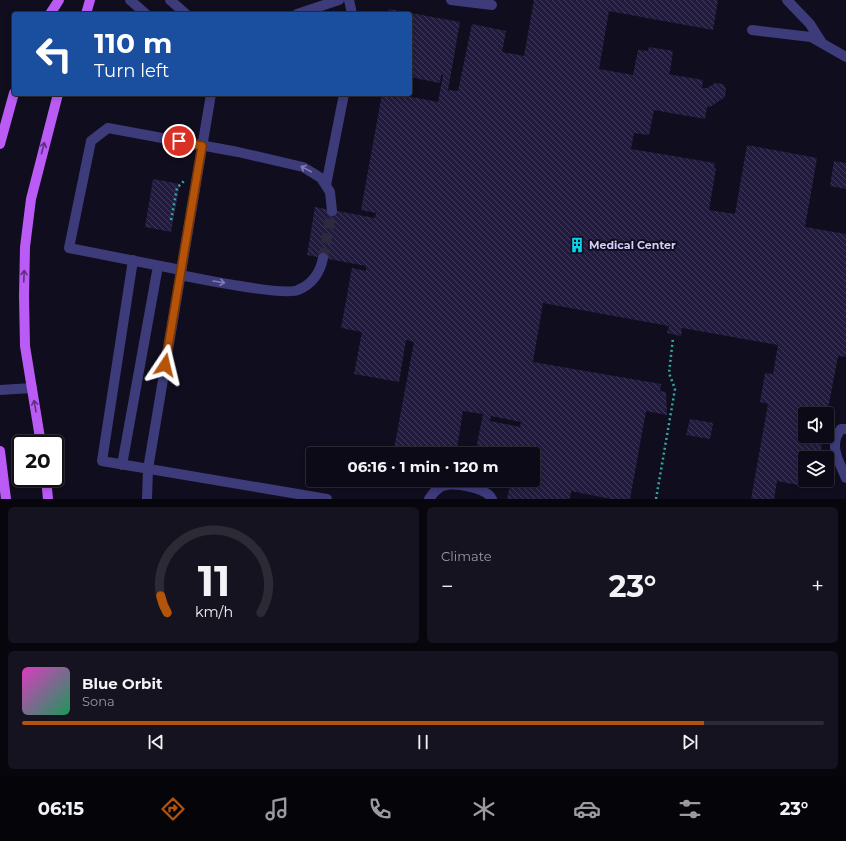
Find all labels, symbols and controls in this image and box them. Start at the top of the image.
text: 110 m [94,26,172,60]
icon: left [28,28,80,80]
text: Turn left [94,60,169,82]
pin [162,124,196,158]
icon: arrive [168,130,190,152]
one-way arrow [40,142,47,155]
one-way arrow [300,165,312,172]
building icon: Medical Center [568,236,586,254]
place label: Medical Center [589,238,676,252]
one-way arrow [20,270,28,283]
one-way arrow [212,278,225,286]
position arrow [144,344,186,386]
one-way arrow [30,399,38,412]
map controls [798,407,834,487]
button: sound [798,407,834,443]
speed limit sign: 20 [12,435,64,487]
button: layers [798,451,834,487]
text: 06:16 · 1 min · 120 m [348,457,498,476]
text: Climate [441,548,492,564]
text: 11 [197,556,230,606]
text: 23° [609,568,656,605]
text: − [441,573,454,600]
text: + [811,573,824,600]
text: km/h [194,603,233,621]
text: Blue Orbit [82,674,162,693]
text: Sona [82,693,115,709]
icon: previous [145,731,167,753]
icon: pause [412,731,434,753]
icon: next [679,731,701,753]
icon: directions [159,795,187,823]
icon: music [263,795,291,823]
icon: phone [366,795,394,823]
icon: climate [470,795,498,823]
icon: car [573,795,601,823]
icon: filters [676,795,704,823]
text: 06:15 [38,798,84,820]
text: 23° [780,798,808,820]

